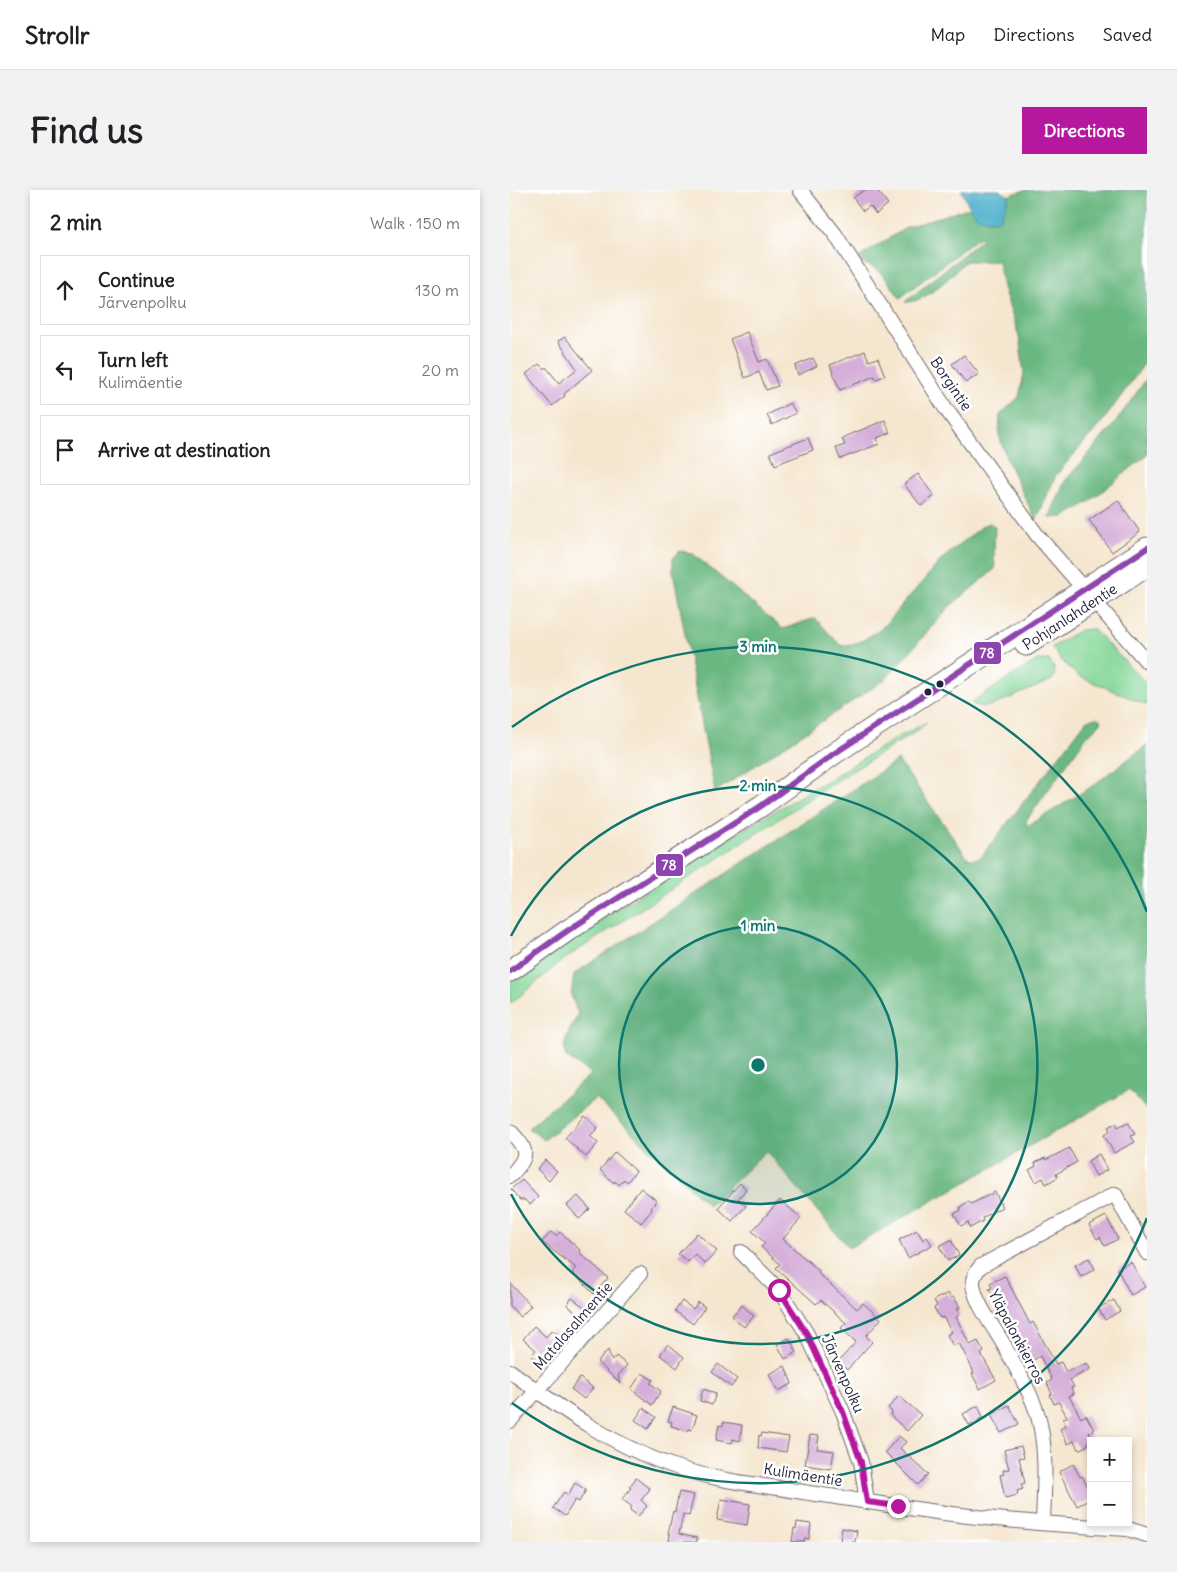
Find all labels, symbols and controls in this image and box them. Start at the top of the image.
text: Strollr [25,20,90,50]
text: Map [930,23,965,46]
text: Directions [993,23,1075,46]
text: Saved [1103,23,1152,46]
button: Directions [1022,107,1147,154]
text: Find us [30,108,143,152]
text: 2 min [50,209,102,236]
text: Walk · 150 m [370,213,460,233]
text: Continue [98,268,175,292]
icon: ahead [51,276,79,304]
text: 130 m [415,280,459,300]
text: Järvenpolku [98,292,187,312]
text: Turn left [98,348,168,372]
street label: Borgintie [926,353,976,414]
icon: left [51,356,79,384]
text: 20 m [422,360,459,380]
text: Kulimäentie [98,372,183,392]
icon: arrive [51,436,79,464]
text: Arrive at destination [98,438,271,462]
street label: Pohjanlahdentie [1019,579,1121,654]
text: 3 min [739,637,777,656]
line badge: 78 [973,641,1002,665]
text: 78 [980,644,994,662]
unlabelled marker [935,679,945,689]
unlabelled marker [923,687,933,697]
text: 2 min [740,776,777,795]
line badge: 78 [655,853,684,877]
text: 78 [662,856,676,874]
text: 1 min [741,916,776,935]
centre of rings [749,1056,767,1074]
street label: Matalasalmentie [529,1277,616,1374]
route start [768,1279,791,1302]
street label: Yläpalonkierros [985,1286,1050,1387]
street label: Järvenpolku [818,1332,869,1416]
map controls [1087,1437,1132,1527]
button: + [1087,1437,1132,1482]
street label: Kulimäentie [762,1459,844,1490]
button: − [1087,1482,1132,1527]
route end [887,1495,910,1518]

